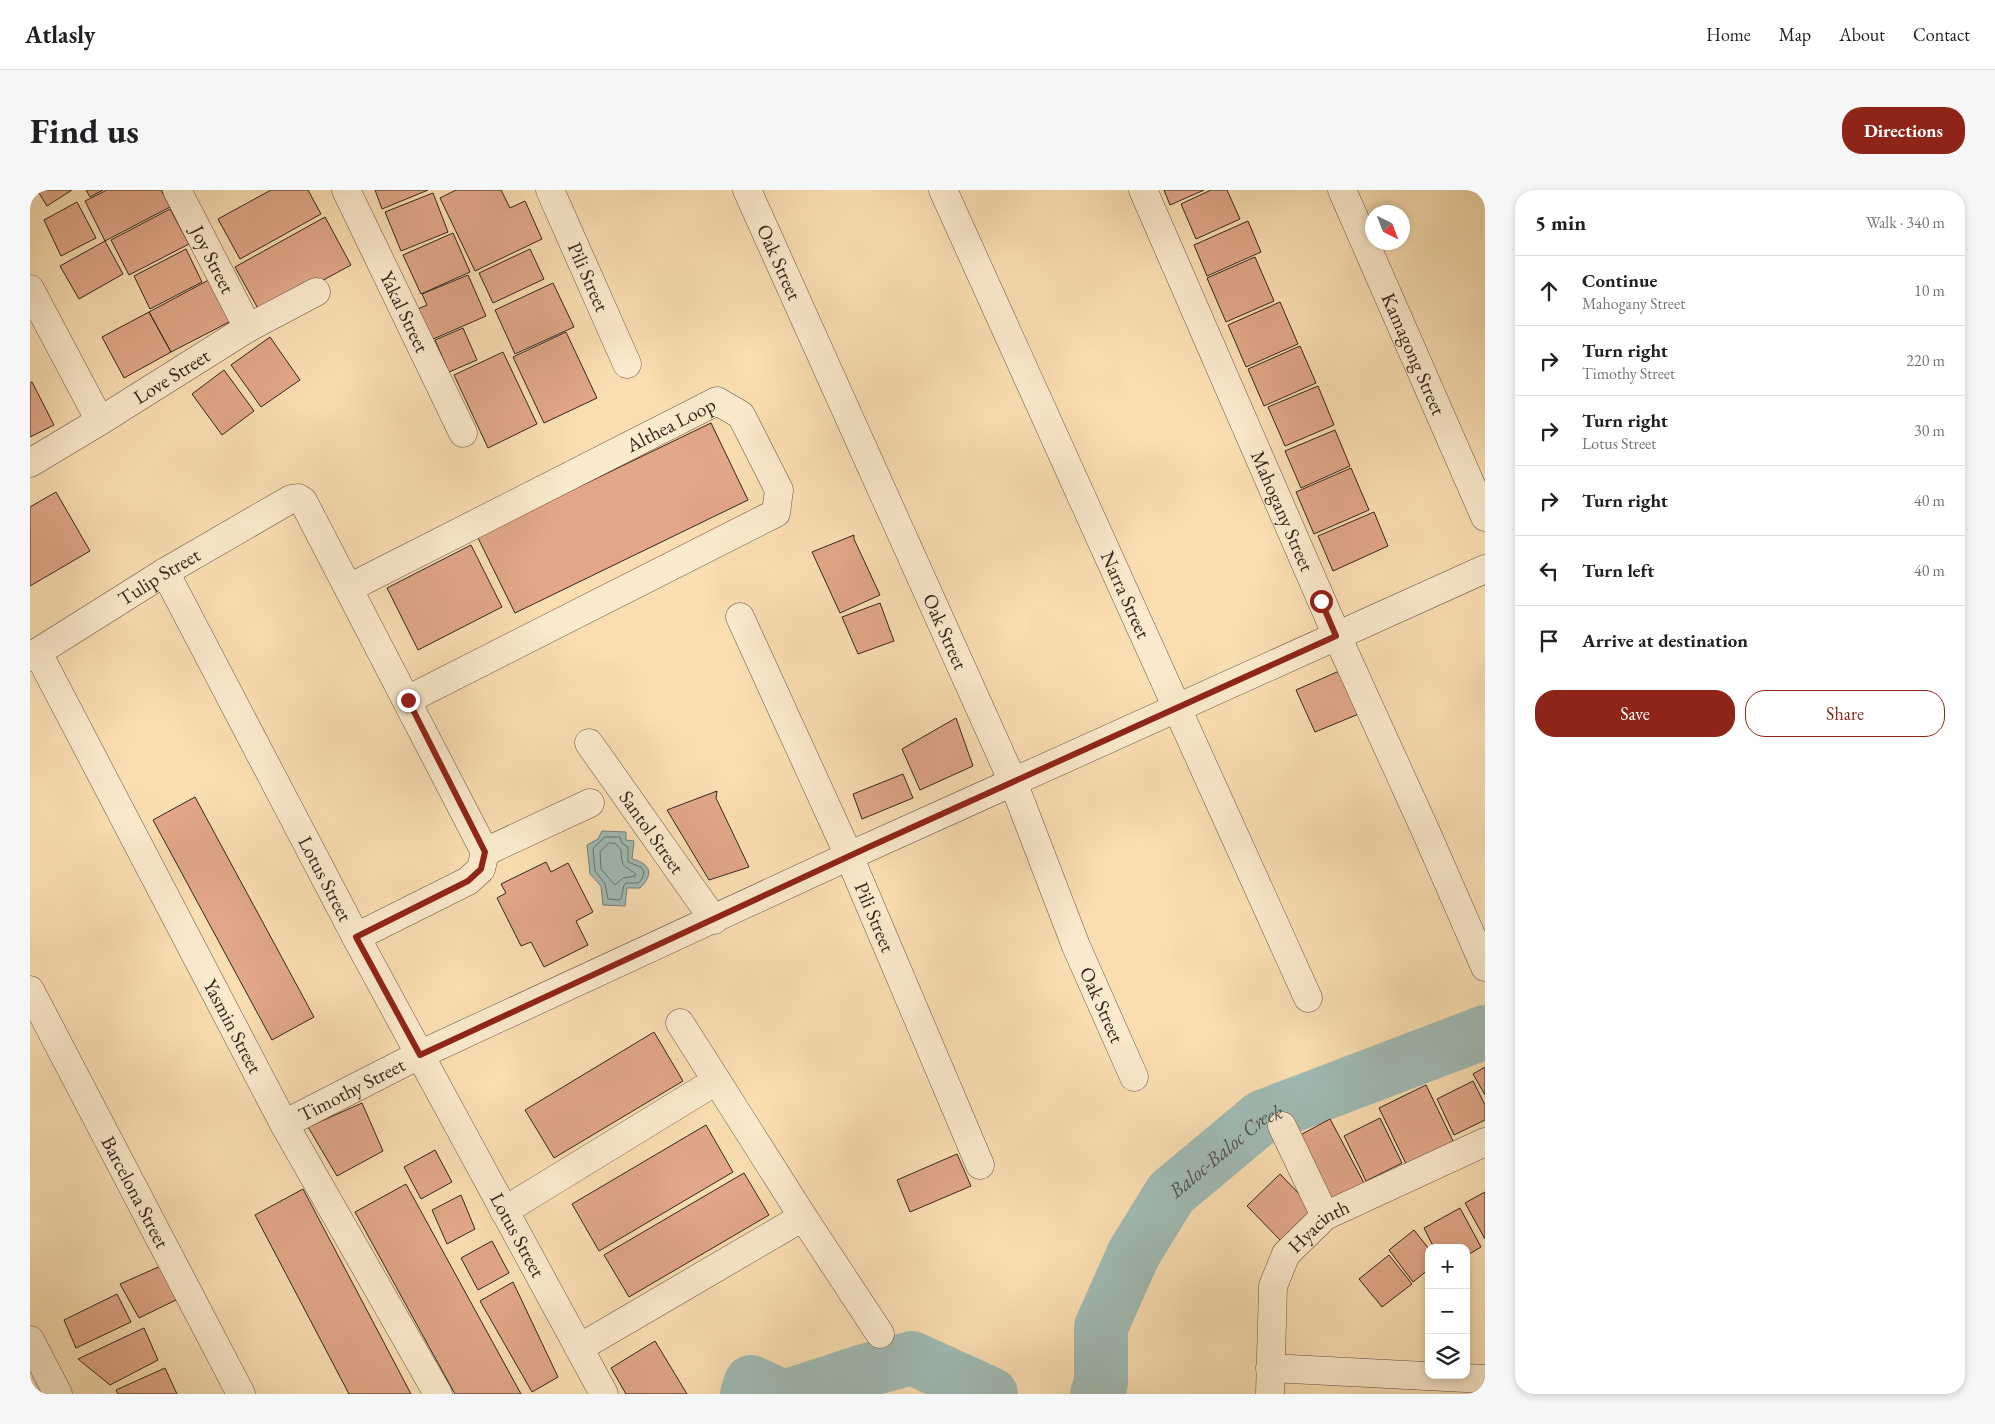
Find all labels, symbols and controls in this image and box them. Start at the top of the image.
text: Atlasly [25,19,95,50]
text: Home [1706,23,1751,46]
text: Map [1779,23,1811,46]
text: About [1839,23,1885,46]
text: Contact [1913,23,1970,46]
button: Directions [1842,107,1965,154]
text: Find us [30,108,139,153]
north arrow [1365,205,1410,250]
text: 5 min [1535,209,1586,236]
text: Walk · 340 m [1866,212,1945,233]
street label: Joy Street [184,219,241,298]
street label: Oak Street [751,220,808,305]
street label: Pili Street [562,238,616,316]
street label: Yakal Street [374,266,436,357]
text: Continue [1582,268,1657,293]
icon: ahead [1535,277,1563,305]
text: 10 m [1914,280,1945,301]
street label: Kamagong Street [1376,289,1452,420]
text: Mahogany Street [1582,293,1685,314]
text: Turn right [1582,338,1668,363]
street label: Love Street [128,342,215,410]
icon: right [1535,347,1563,375]
text: 220 m [1906,350,1945,371]
text: Timothy Street [1582,363,1675,384]
street label: Althea Loop [621,391,720,458]
text: Turn right [1582,408,1668,433]
icon: right [1535,417,1563,445]
text: 30 m [1914,420,1945,441]
text: Lotus Street [1582,433,1656,454]
street label: Mahogany Street [1245,447,1321,576]
icon: right [1535,487,1563,515]
text: Turn right [1582,488,1668,513]
text: 40 m [1914,490,1945,511]
street label: Tulip Street [113,541,205,612]
street label: Narra Street [1095,547,1157,643]
icon: left [1535,557,1563,585]
text: Turn left [1582,558,1654,583]
text: 40 m [1914,560,1945,581]
street label: Oak Street [917,589,974,674]
route start [1310,590,1333,613]
icon: arrive [1535,627,1563,655]
text: Arrive at destination [1582,628,1748,653]
route end [397,689,420,712]
button: Save [1535,690,1735,737]
button: Share [1745,690,1945,737]
street label: Santol Street [613,785,691,880]
street label: Lotus Street [292,831,359,926]
street label: Pili Street [849,878,902,957]
street label: Oak Street [1074,963,1131,1048]
street label: Yasmin Street [198,974,269,1078]
street label: Timothy Street [294,1051,410,1127]
water label: Baloc-Baloc Creek [1162,1097,1287,1204]
street label: Barcelona Street [96,1131,176,1253]
street label: Lotus Street [484,1188,552,1283]
street label: Hyacinth [1282,1194,1354,1258]
map controls [1425,1244,1470,1379]
button: + [1425,1244,1470,1289]
button: − [1425,1289,1470,1334]
button: layers [1425,1334,1470,1379]

